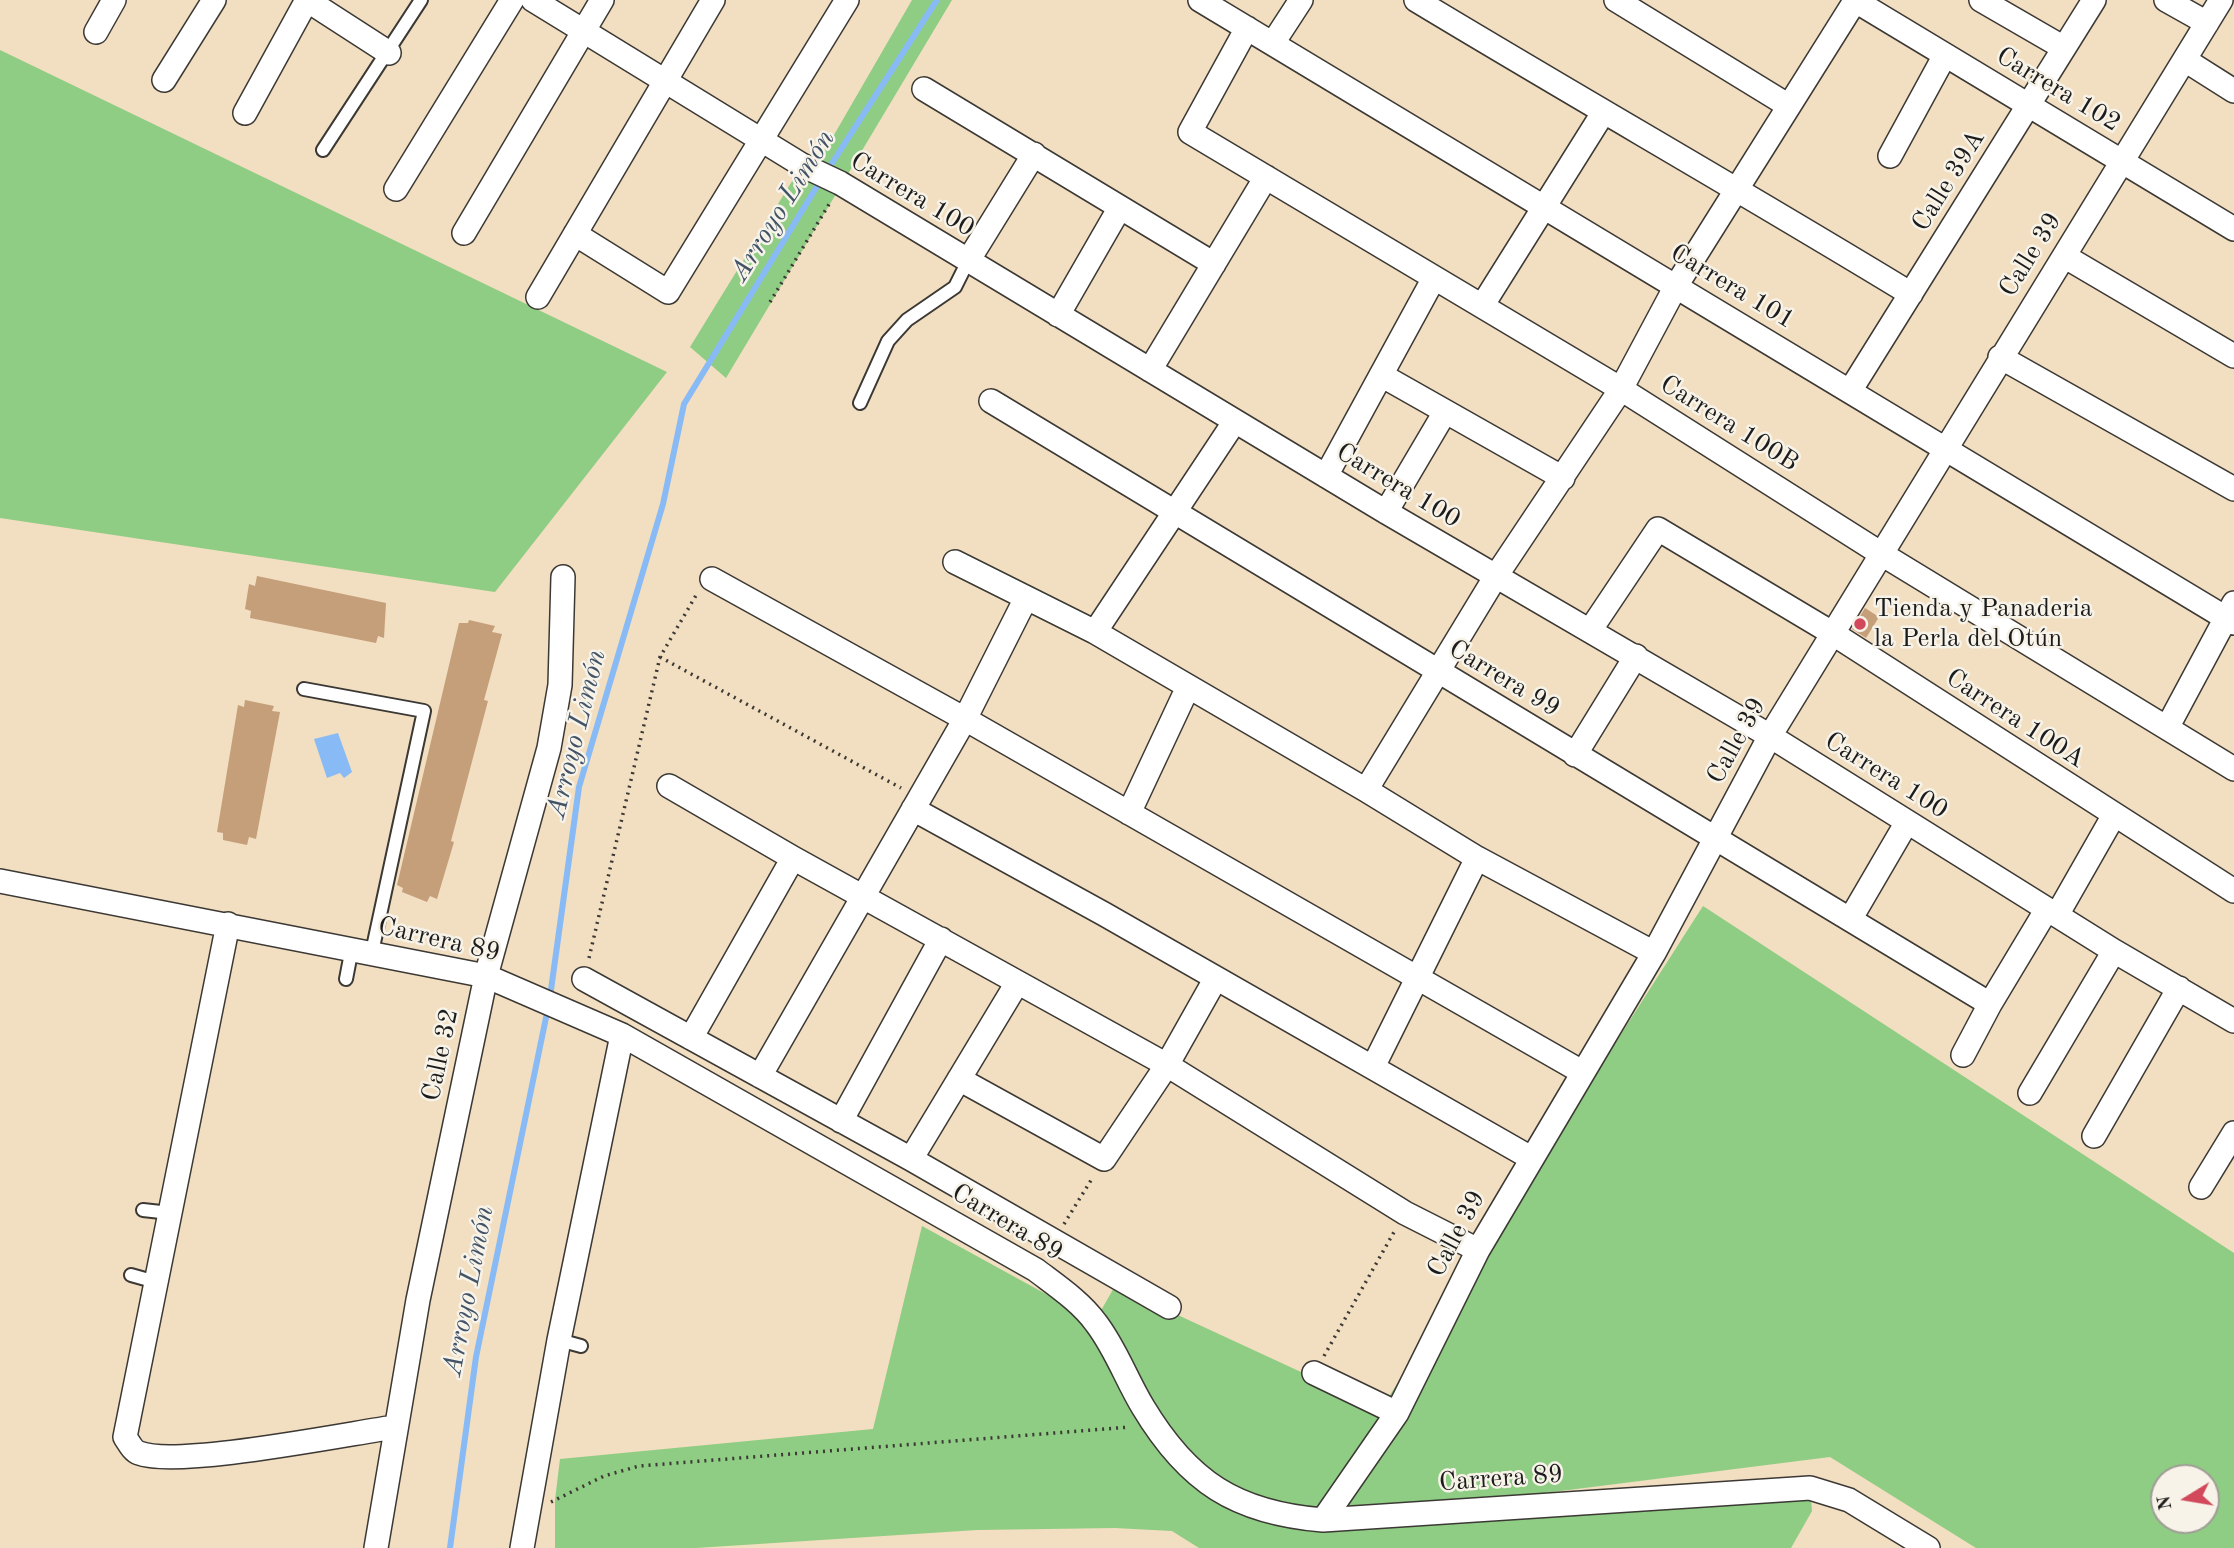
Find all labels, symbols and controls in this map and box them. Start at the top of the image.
street label: Carrera 102 [1990,41,2126,139]
water label: Arroyo Limón [723,124,843,288]
street label: Calle 39A [1906,125,1992,237]
street label: Carrera 100 [844,146,980,244]
street label: Calle 39 [1993,207,2069,303]
street label: Carrera 101 [1664,238,1800,336]
street label: Carrera 100B [1654,369,1804,479]
street label: Carrera 100 [1330,437,1466,535]
place label: Tienda y Panaderia la Perla del Otún [1874,593,2093,654]
marker: Tienda y Panaderia la Perla del Otún [1852,616,1868,632]
street label: Carrera 99 [1443,634,1565,724]
water label: Arroyo Limón [540,646,614,822]
street label: Carrera 100A [1940,663,2090,775]
street label: Calle 39 [1701,692,1773,790]
street label: Carrera 100 [1819,726,1953,826]
street label: Carrera 89 [375,911,503,969]
street label: Calle 32 [416,1006,466,1104]
street label: Carrera 89 [946,1178,1068,1268]
street label: Calle 39 [1421,1185,1493,1283]
water label: Arroyo Limón [436,1203,502,1379]
street label: Carrera 89 [1438,1459,1564,1499]
north arrow [2150,1464,2220,1534]
text: N [2155,1494,2177,1512]

